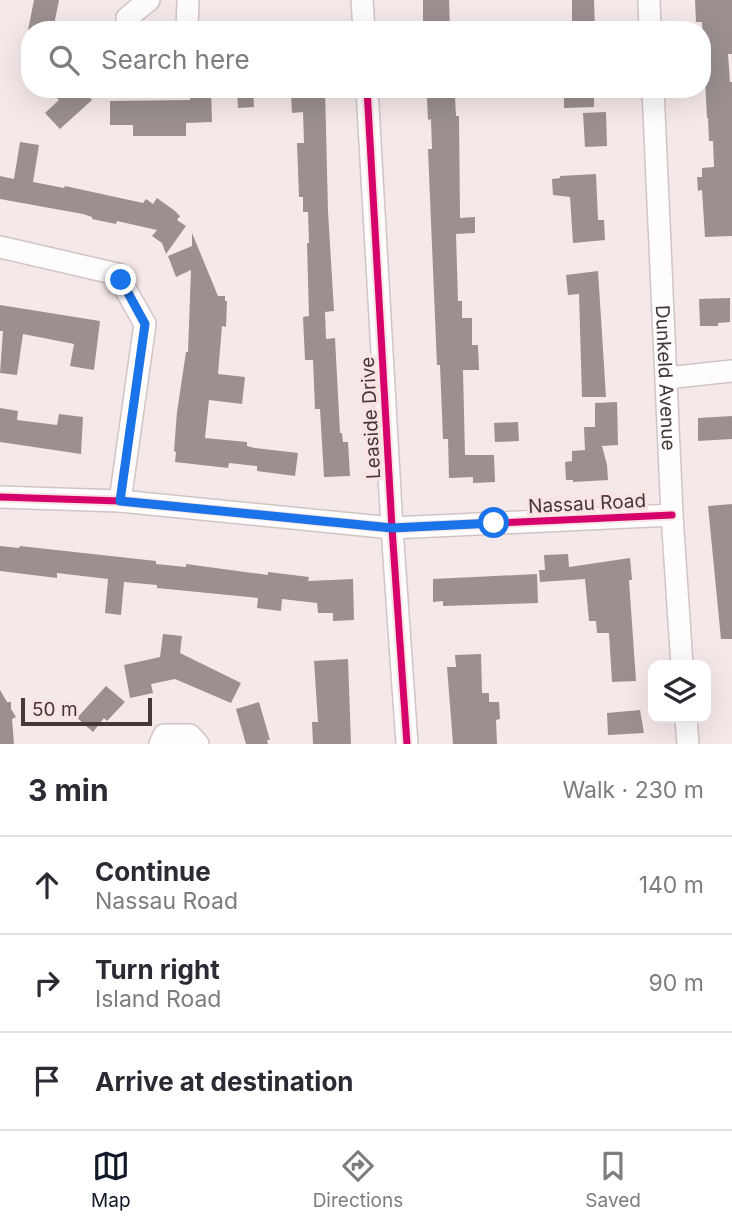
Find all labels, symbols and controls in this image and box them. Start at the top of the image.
search box [21,21,711,98]
icon: search [45,41,83,79]
text: Search here [101,44,250,75]
route end [105,264,136,295]
street label: Dunkeld Avenue [651,304,680,451]
street label: Leaside Drive [356,356,385,480]
street label: Nassau Road [527,489,647,518]
route start [478,507,509,538]
map controls [648,660,711,723]
button: layers [648,660,711,723]
scale bar [21,695,152,727]
text: 50 m [32,698,78,721]
text: 3 min [28,772,109,808]
text: Walk · 230 m [562,776,704,804]
text: Continue [95,856,211,887]
icon: ahead [28,866,66,904]
text: 140 m [639,871,704,899]
text: Nassau Road [95,887,238,915]
text: Turn right [95,954,220,985]
icon: right [28,964,66,1002]
text: 90 m [649,969,704,997]
text: Island Road [95,985,221,1013]
icon: arrive [28,1062,66,1100]
text: Arrive at destination [95,1066,354,1097]
tab: Map [91,1147,131,1212]
tab: Directions [313,1147,403,1212]
tab: Saved [585,1147,641,1212]

